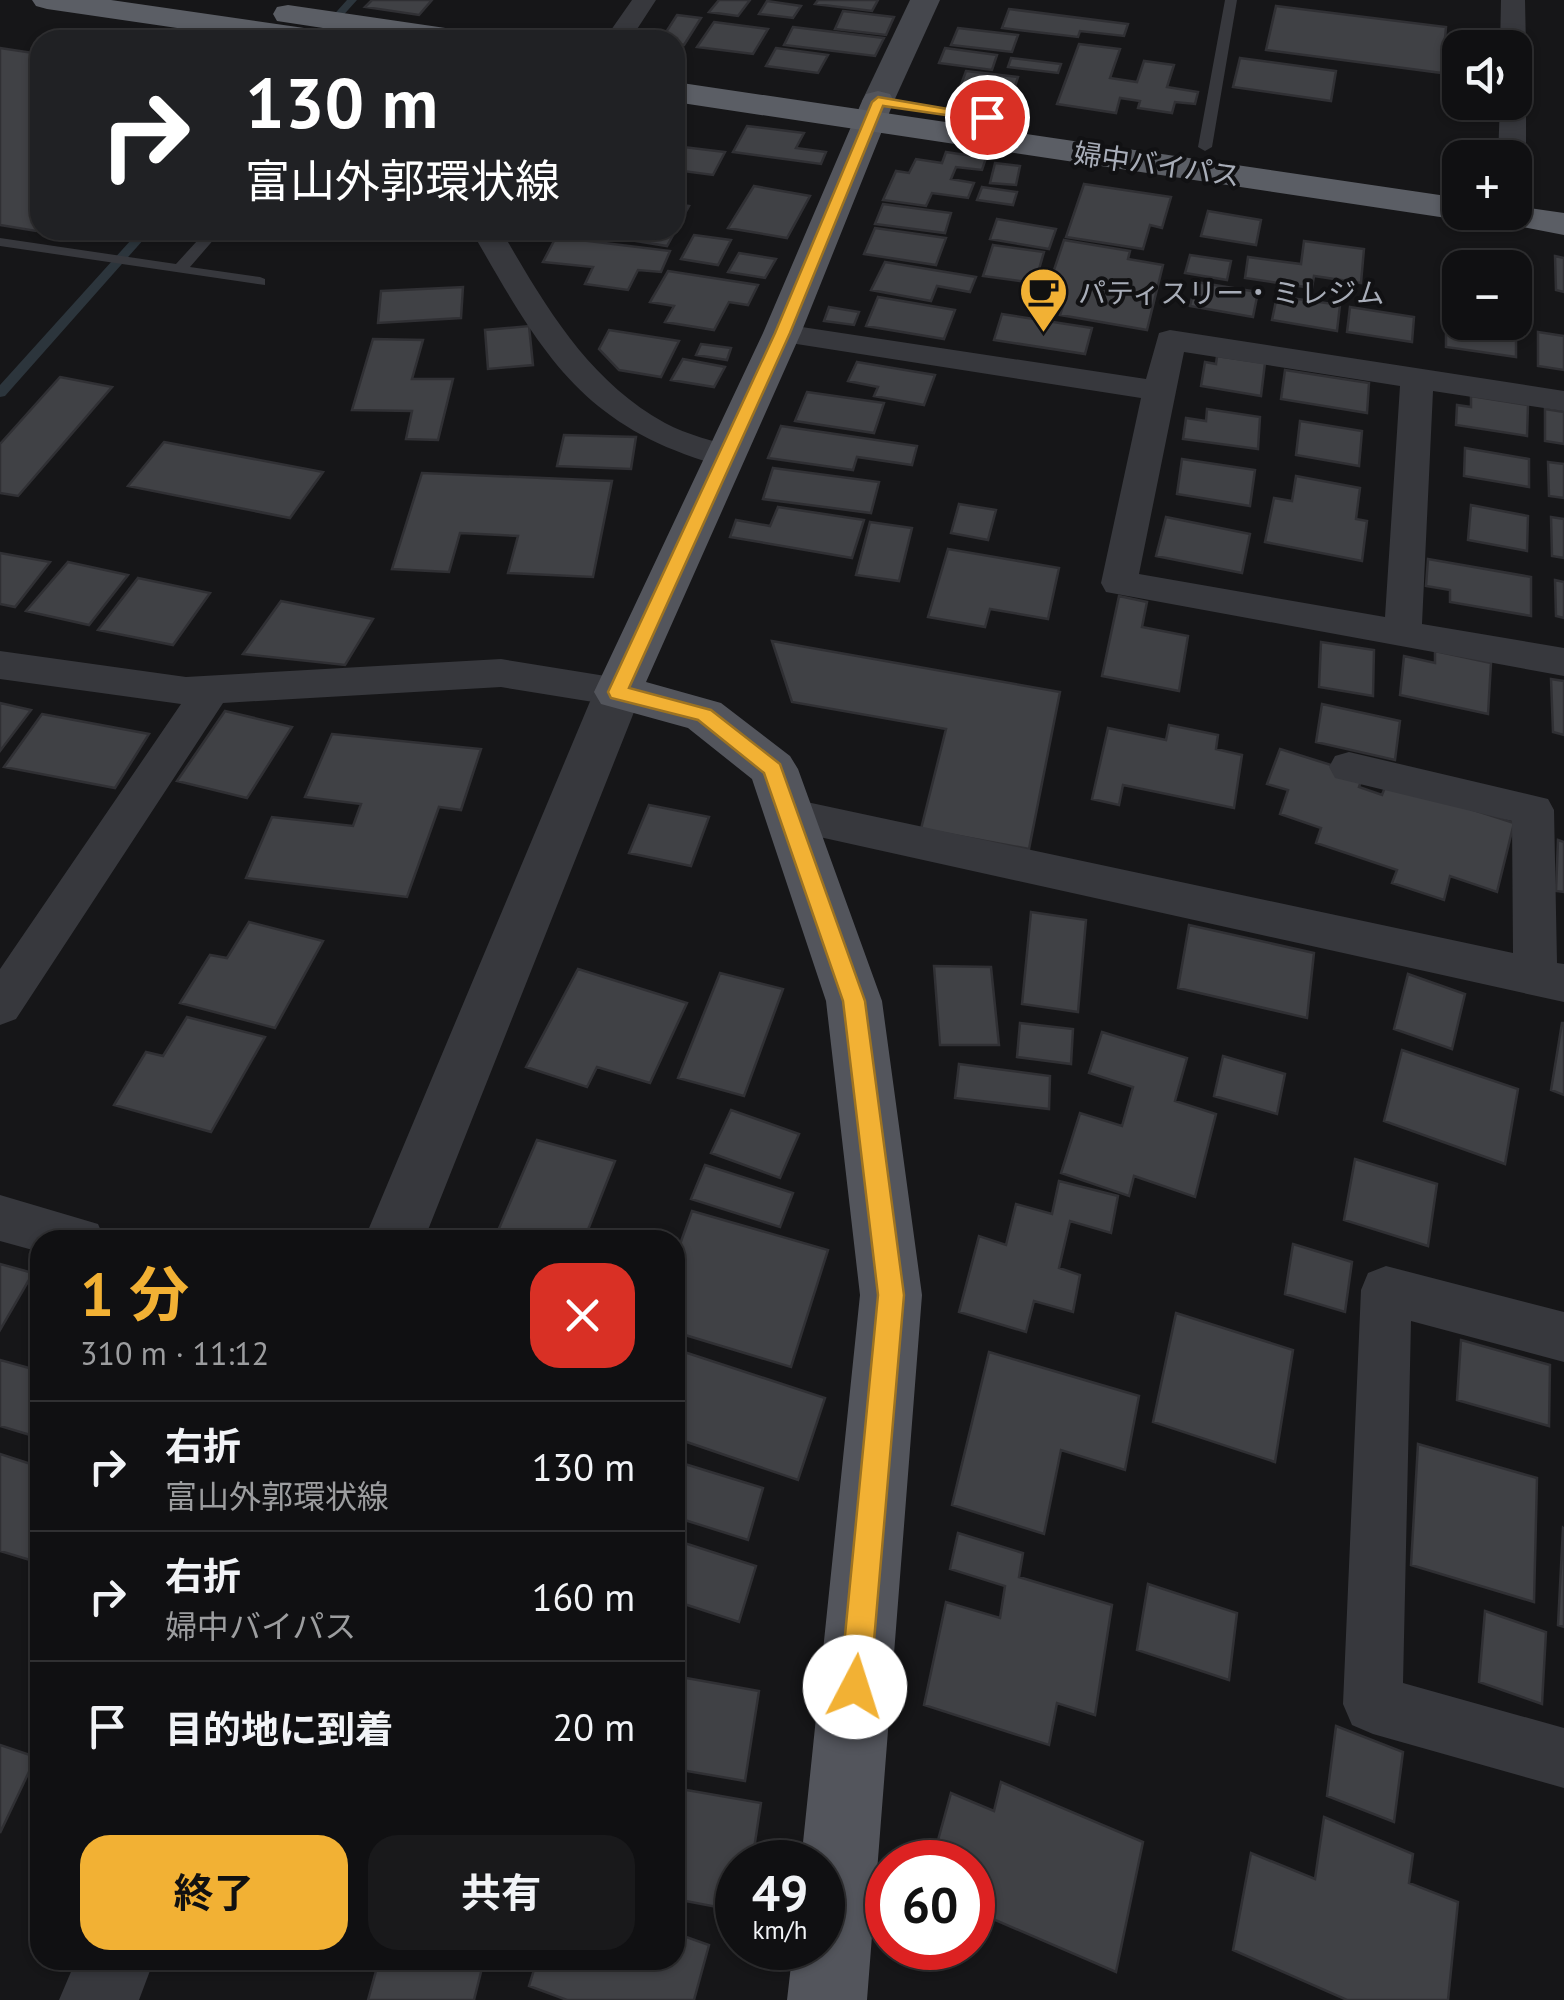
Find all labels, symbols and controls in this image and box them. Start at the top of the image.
map controls [1442,30,1532,340]
button: sound [1442,30,1532,120]
text: 130 m [245,57,438,147]
icon: right [80,70,210,200]
pin [945,75,1030,160]
icon: arrive [960,90,1015,145]
street label: 婦中バイパス [1072,134,1242,194]
button: + [1442,140,1532,230]
text: 富山外郭環状線 [245,151,560,209]
button: − [1442,250,1532,340]
cafe icon: パティスリー・ミレジム [1017,266,1069,334]
place label: パティスリー・ミレジム [1078,274,1384,311]
text: 1 分 [80,1255,189,1333]
button: close [530,1263,635,1368]
text: 310 m · 11:12 [80,1332,269,1374]
text: 右折 [165,1421,241,1470]
icon: right [80,1439,135,1494]
text: 130 m [532,1442,635,1491]
text: 富山外郭環状線 [165,1475,389,1517]
text: 右折 [165,1551,241,1600]
icon: right [80,1569,135,1624]
text: 160 m [532,1572,635,1621]
text: 婦中バイパス [165,1605,356,1647]
position arrow [803,1635,907,1739]
icon: arrive [80,1699,135,1754]
text: 20 m [553,1702,635,1751]
text: 目的地に到着 [165,1704,393,1753]
button: 終了 [80,1835,348,1950]
button: 共有 [368,1835,635,1950]
speed limit sign: 60 [865,1840,995,1970]
text: 49 [752,1860,808,1925]
text: km/h [753,1914,807,1946]

